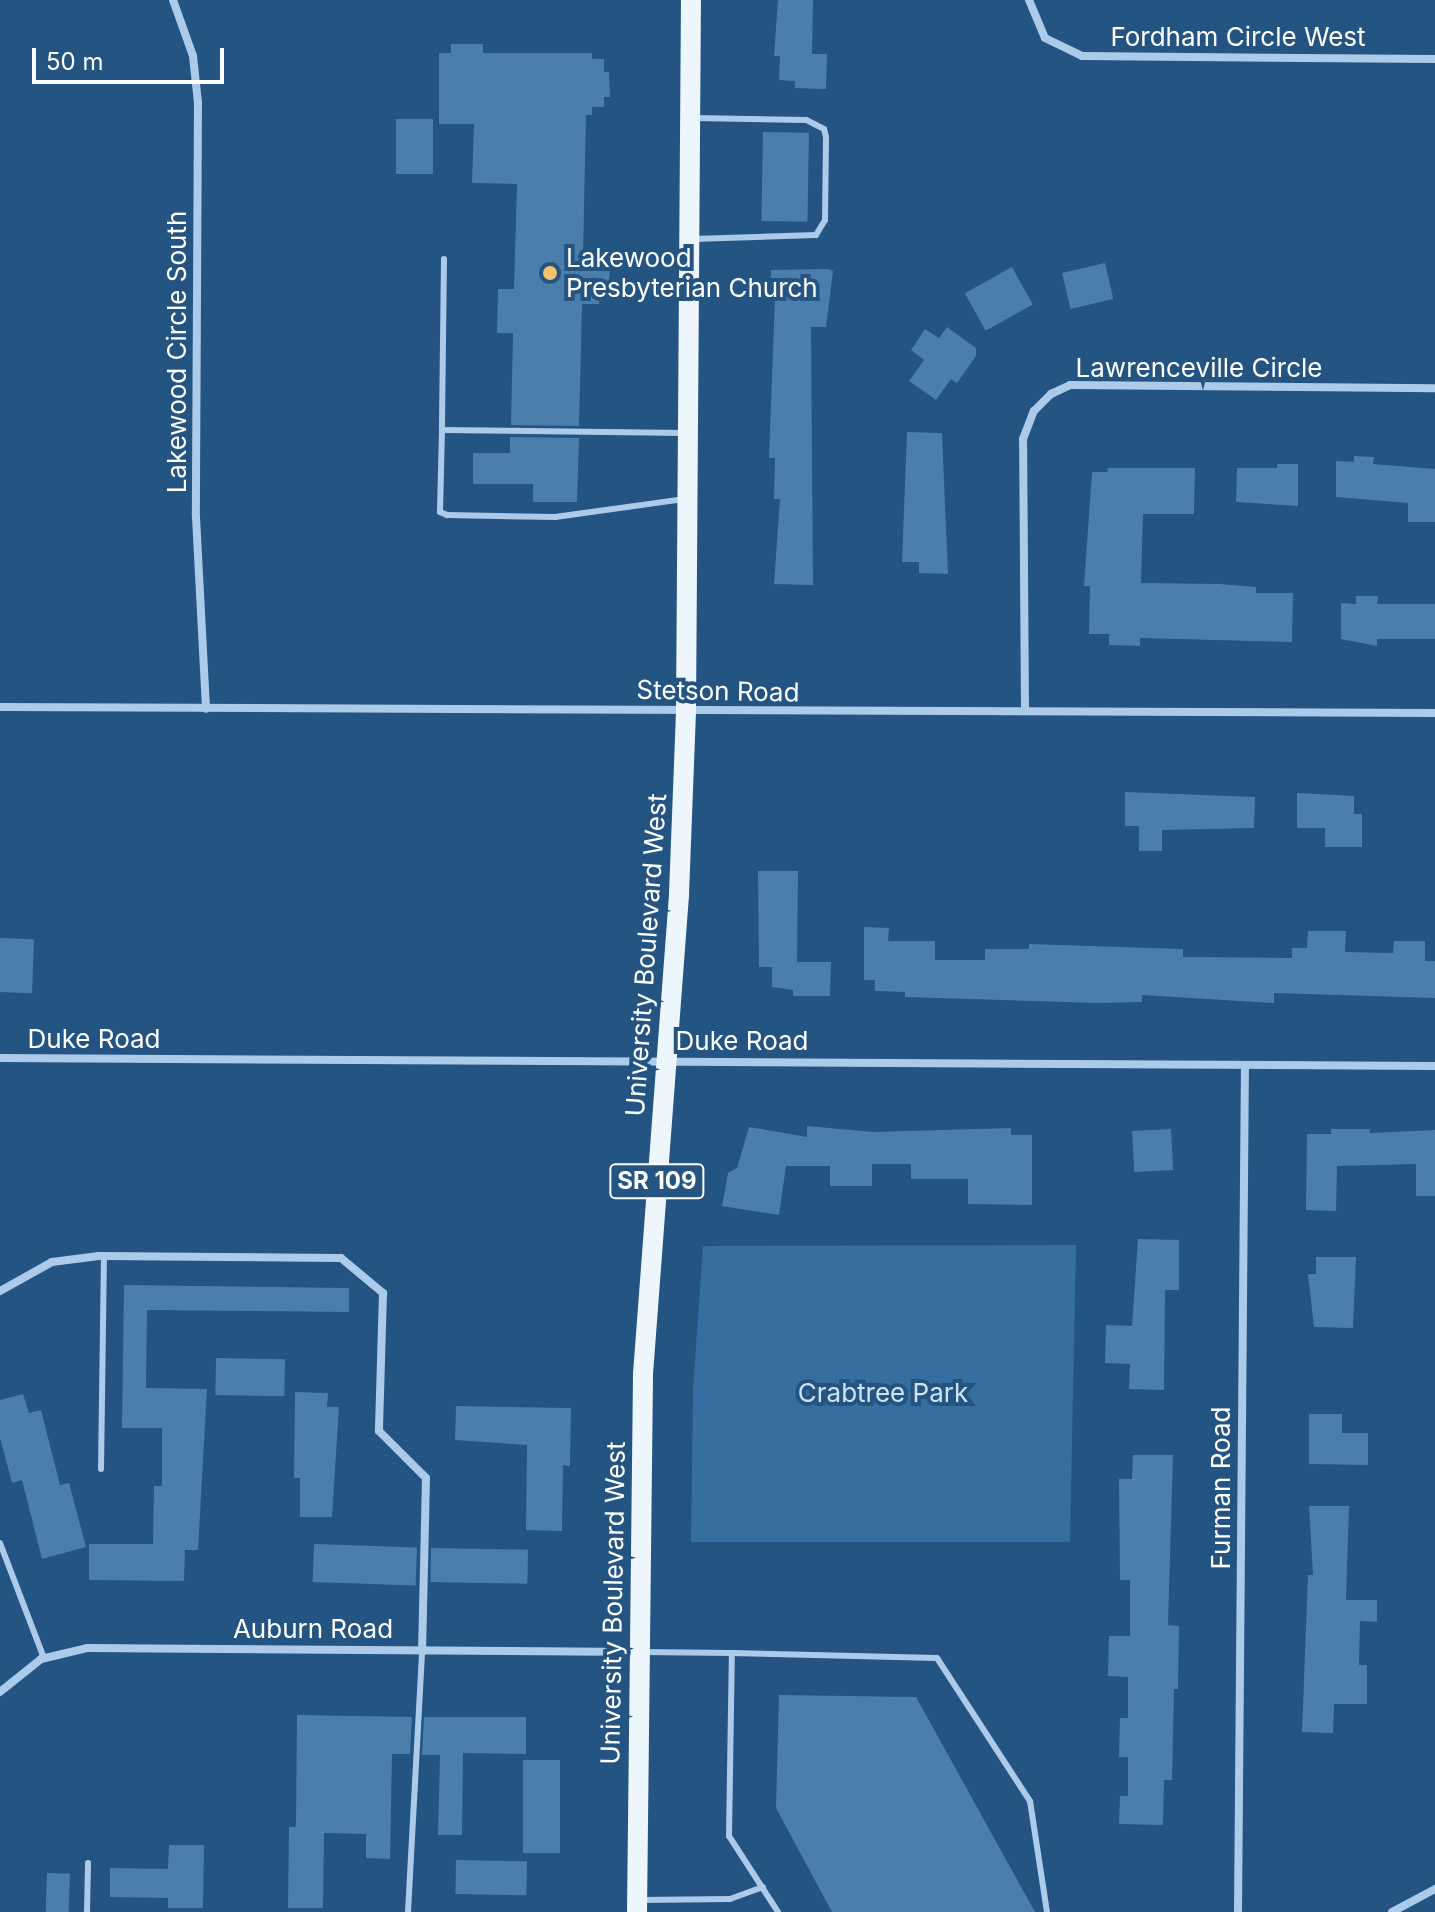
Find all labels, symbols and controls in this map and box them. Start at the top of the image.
street label: Fordham Circle West [1110,21,1366,53]
scale bar [36,32,228,82]
text: 50 m [46,47,104,76]
street label: Lakewood Circle South [161,211,193,493]
place label: Lakewood Presbyterian Church [566,242,818,304]
marker: Lakewood Presbyterian Church [541,264,559,282]
street label: Lawrenceville Circle [1076,352,1322,384]
street label: Stetson Road [636,674,800,708]
street label: University Boulevard West [619,793,673,1117]
street label: Duke Road [27,1023,161,1055]
street label: Duke Road [675,1025,809,1057]
road number: SR 109 [609,1161,705,1201]
park label: Crabtree Park [798,1377,968,1409]
street label: Furman Road [1205,1407,1237,1569]
street label: University Boulevard West [595,1441,631,1765]
street label: Auburn Road [233,1613,393,1645]

